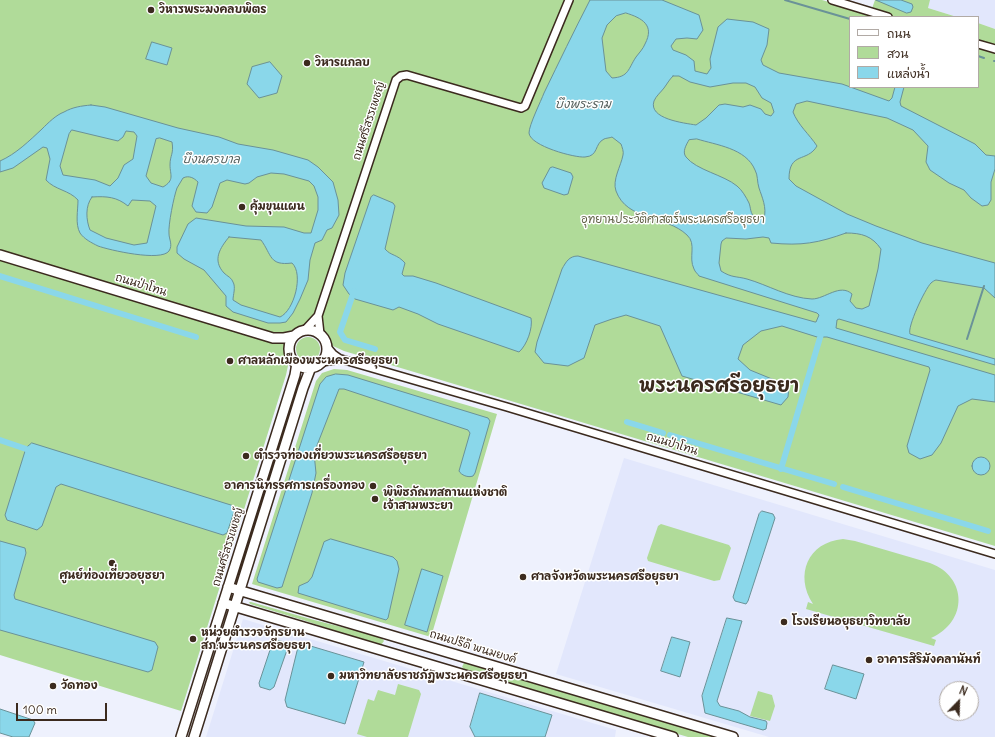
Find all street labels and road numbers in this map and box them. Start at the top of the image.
street label: ถนนศรีสรรเพชญ์ [350,80,388,162]
street label: ถนนป่าโทน [114,271,168,299]
street label: ถนนป่าโทน [645,430,699,458]
street label: ถนนศรีสรรเพชญ์ [210,506,246,588]
street label: ถนนปรีดี พนมยงค์ [428,627,518,667]

